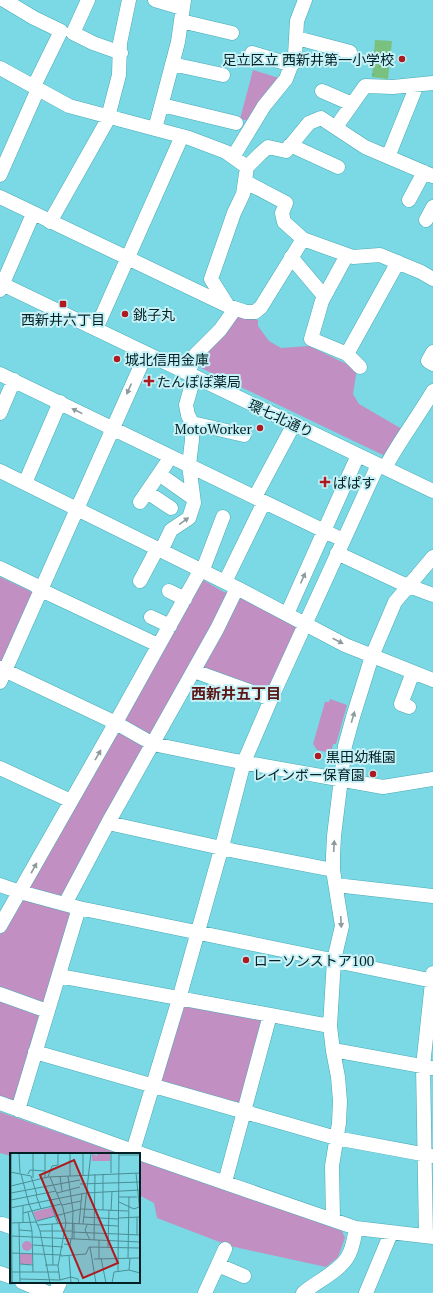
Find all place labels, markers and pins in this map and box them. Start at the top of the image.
place label: 足立区立 西新井第一小学校 [223,50,394,69]
marker: 足立区立 西新井第一小学校 [397,54,407,64]
marker: 西新井六丁目 [58,299,68,309]
place label: 銚子丸 [133,305,175,324]
marker: 銚子丸 [120,309,130,319]
place label: 西新井六丁目 [21,310,105,329]
place label: 城北信用金庫 [125,350,209,369]
marker: 城北信用金庫 [112,354,122,364]
place label: たんぽぽ薬局 [157,372,241,391]
marker: たんぽぽ薬局 [144,376,154,386]
place label: MotoWorker [175,419,253,438]
marker: MotoWorker [255,423,265,433]
place label: ぱぱす [333,473,375,492]
marker: ぱぱす [320,477,330,487]
place label: 黒田幼稚園 [326,747,396,766]
marker: 黒田幼稚園 [313,751,323,761]
place label: レインボー保育園 [253,765,365,784]
marker: レインボー保育園 [368,769,378,779]
place label: ローソンストア100 [254,951,374,970]
marker: ローソンストア100 [241,955,251,965]

